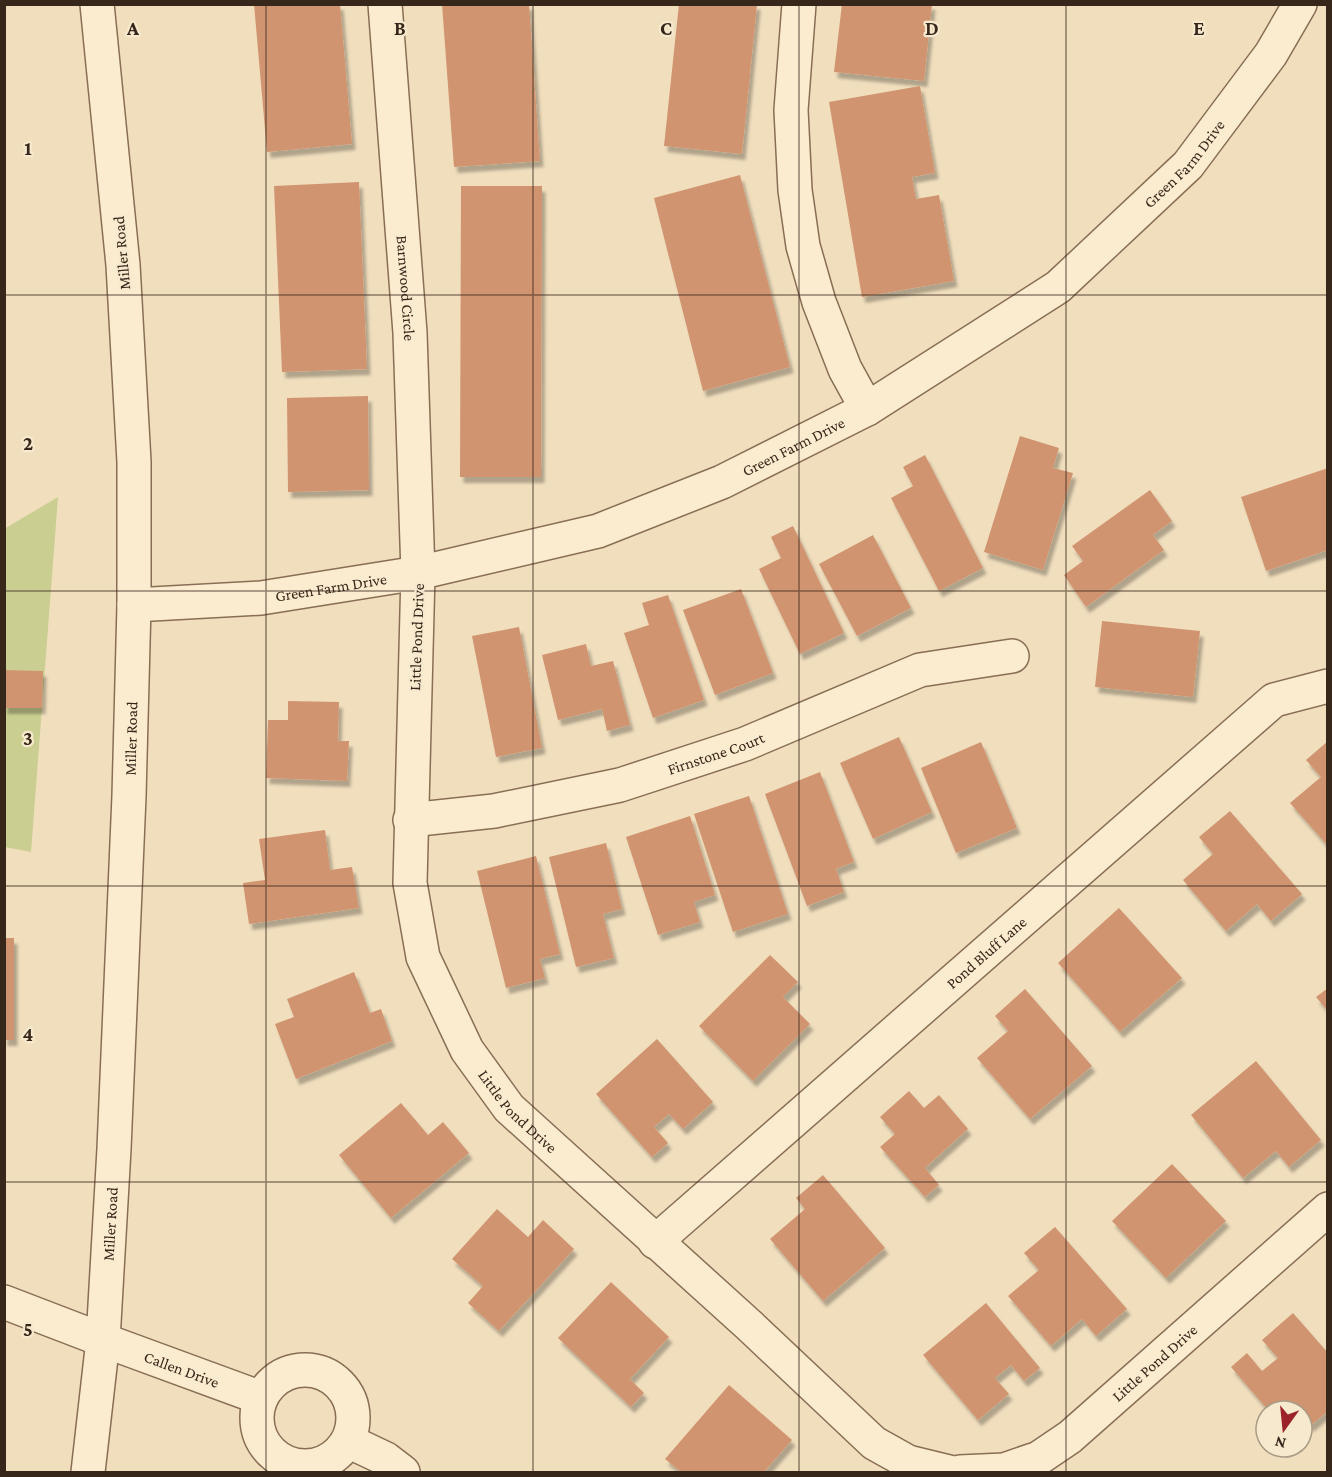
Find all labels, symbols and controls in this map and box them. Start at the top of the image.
text: A [126,17,140,39]
text: B [394,17,406,39]
text: C [660,17,672,39]
text: D [925,17,939,39]
text: E [1193,17,1205,39]
street label: Green Farm Drive [1140,116,1228,211]
text: 1 [24,137,32,159]
street label: Miller Road [110,215,133,291]
street label: Barnwood Circle [394,235,418,341]
street label: Green Farm Drive [739,414,847,479]
text: 2 [23,432,33,454]
street label: Green Farm Drive [274,570,388,605]
street label: Little Pond Drive [406,583,427,691]
street label: Miller Road [122,701,140,776]
text: 3 [23,727,33,749]
street label: Firnstone Court [665,729,767,778]
street label: Pond Bluff Lane [943,913,1030,992]
text: 4 [23,1023,34,1045]
street label: Little Pond Drive [475,1066,560,1156]
street label: Miller Road [100,1186,121,1262]
text: 5 [23,1318,33,1340]
street label: Little Pond Drive [1109,1321,1201,1405]
street label: Callen Drive [142,1348,221,1391]
north arrow [1254,1399,1314,1459]
text: N [1273,1433,1288,1453]

